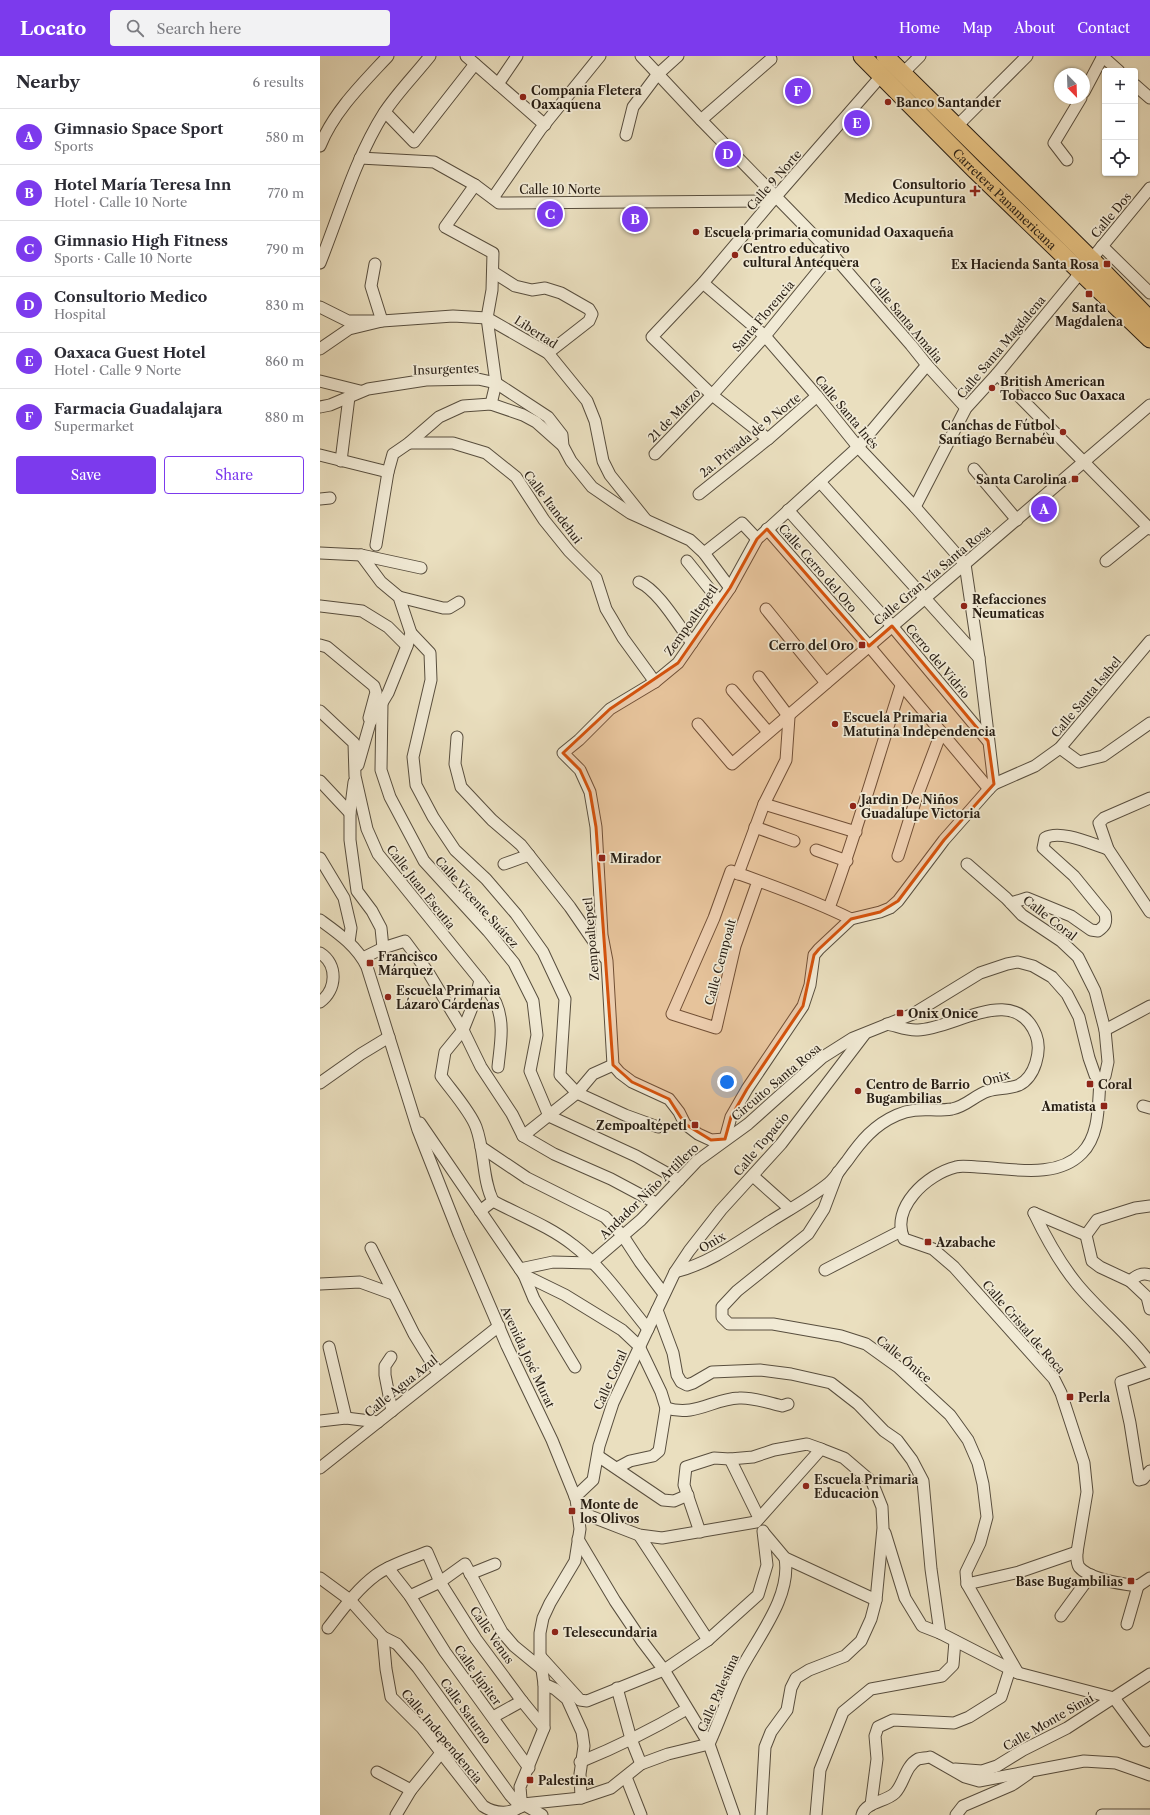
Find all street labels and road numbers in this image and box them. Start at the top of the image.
street label: Carretera Panamericana [950,145,1060,253]
street label: Calle 9 Norte [743,146,805,214]
street label: Calle 10 Norte [519,182,601,197]
street label: Calle Dos [1088,189,1134,241]
street label: Calle Santa Amalia [866,274,946,366]
street label: Santa Florencia [729,277,798,355]
street label: Calle Santa Magdalena [954,292,1049,401]
street label: Libertad [512,313,561,352]
street label: Insurgentes [413,360,479,378]
street label: Calle Santa Inés [812,372,882,452]
street label: 21 de Marzo [645,385,703,445]
street label: 2a. Privada de 9 Norte [696,389,804,480]
street label: Calle Itandehui [521,468,586,547]
street label: Calle Cerro del Oro [776,521,860,615]
street label: Calle Gran Vía Santa Rosa [871,521,994,628]
street label: Zempoaltepetl [661,581,721,659]
street label: Cerro del Vidrio [903,621,973,701]
street label: Calle Santa Isabel [1048,653,1124,740]
street label: Calle Juan Escutia [383,842,459,933]
street label: Calle Vicente Suárez [432,853,522,951]
street label: Calle Coral [1020,892,1080,944]
street label: Zempoaltepetl [580,896,602,981]
street label: Calle Cempoalt [701,917,739,1007]
street label: Circuito Santa Rosa [728,1040,824,1124]
street label: Onix [980,1067,1012,1089]
street label: Calle Topacio [730,1109,792,1179]
street label: Andador Niño Artillero [596,1140,702,1243]
street label: Onix [696,1228,728,1256]
street label: Calle Cristal de Roca [979,1277,1069,1377]
street label: Avenida José Murat [497,1303,558,1411]
street label: Calle Ónice [873,1331,936,1386]
street label: Calle Coral [590,1347,630,1412]
street label: Calle Agua Azul [361,1352,441,1420]
street label: Calle Venus [467,1603,517,1667]
street label: Calle Júpiter [451,1642,505,1708]
street label: Calle Palestina [694,1651,742,1734]
street label: Calle Saturno [437,1675,495,1747]
street label: Calle Independencia [398,1686,486,1787]
street label: Calle Monte Sinaí [1000,1690,1096,1754]

